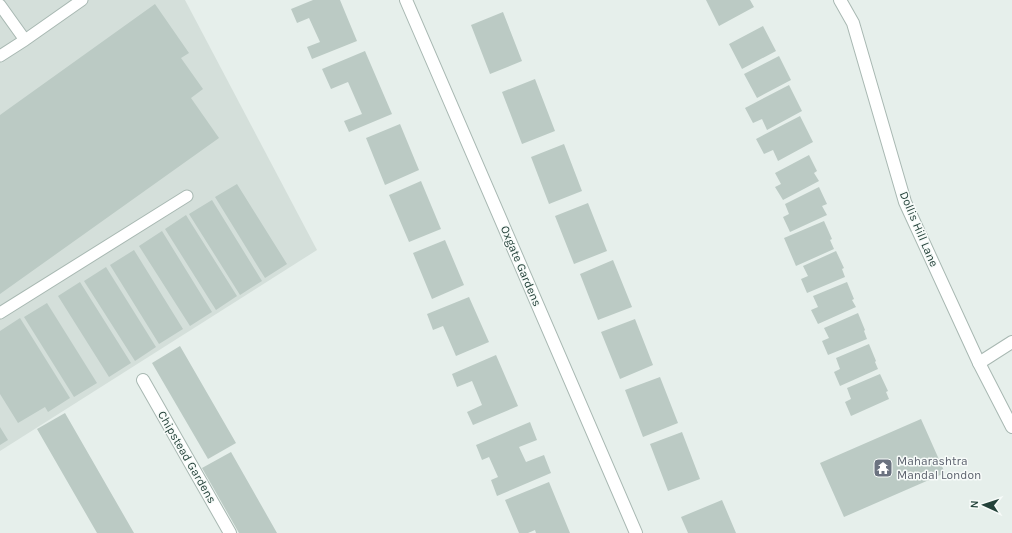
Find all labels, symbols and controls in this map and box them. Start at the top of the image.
street label: Dollis Hill Lane [897,189,941,269]
street label: Oxgate Gardens [498,224,544,308]
street label: Chipstead Gardens [155,408,219,506]
place label: Maharashtra Mandal London [897,454,981,482]
temple icon: Maharashtra Mandal London [872,457,894,479]
north arrow [964,485,1004,525]
text: N [968,500,981,509]

